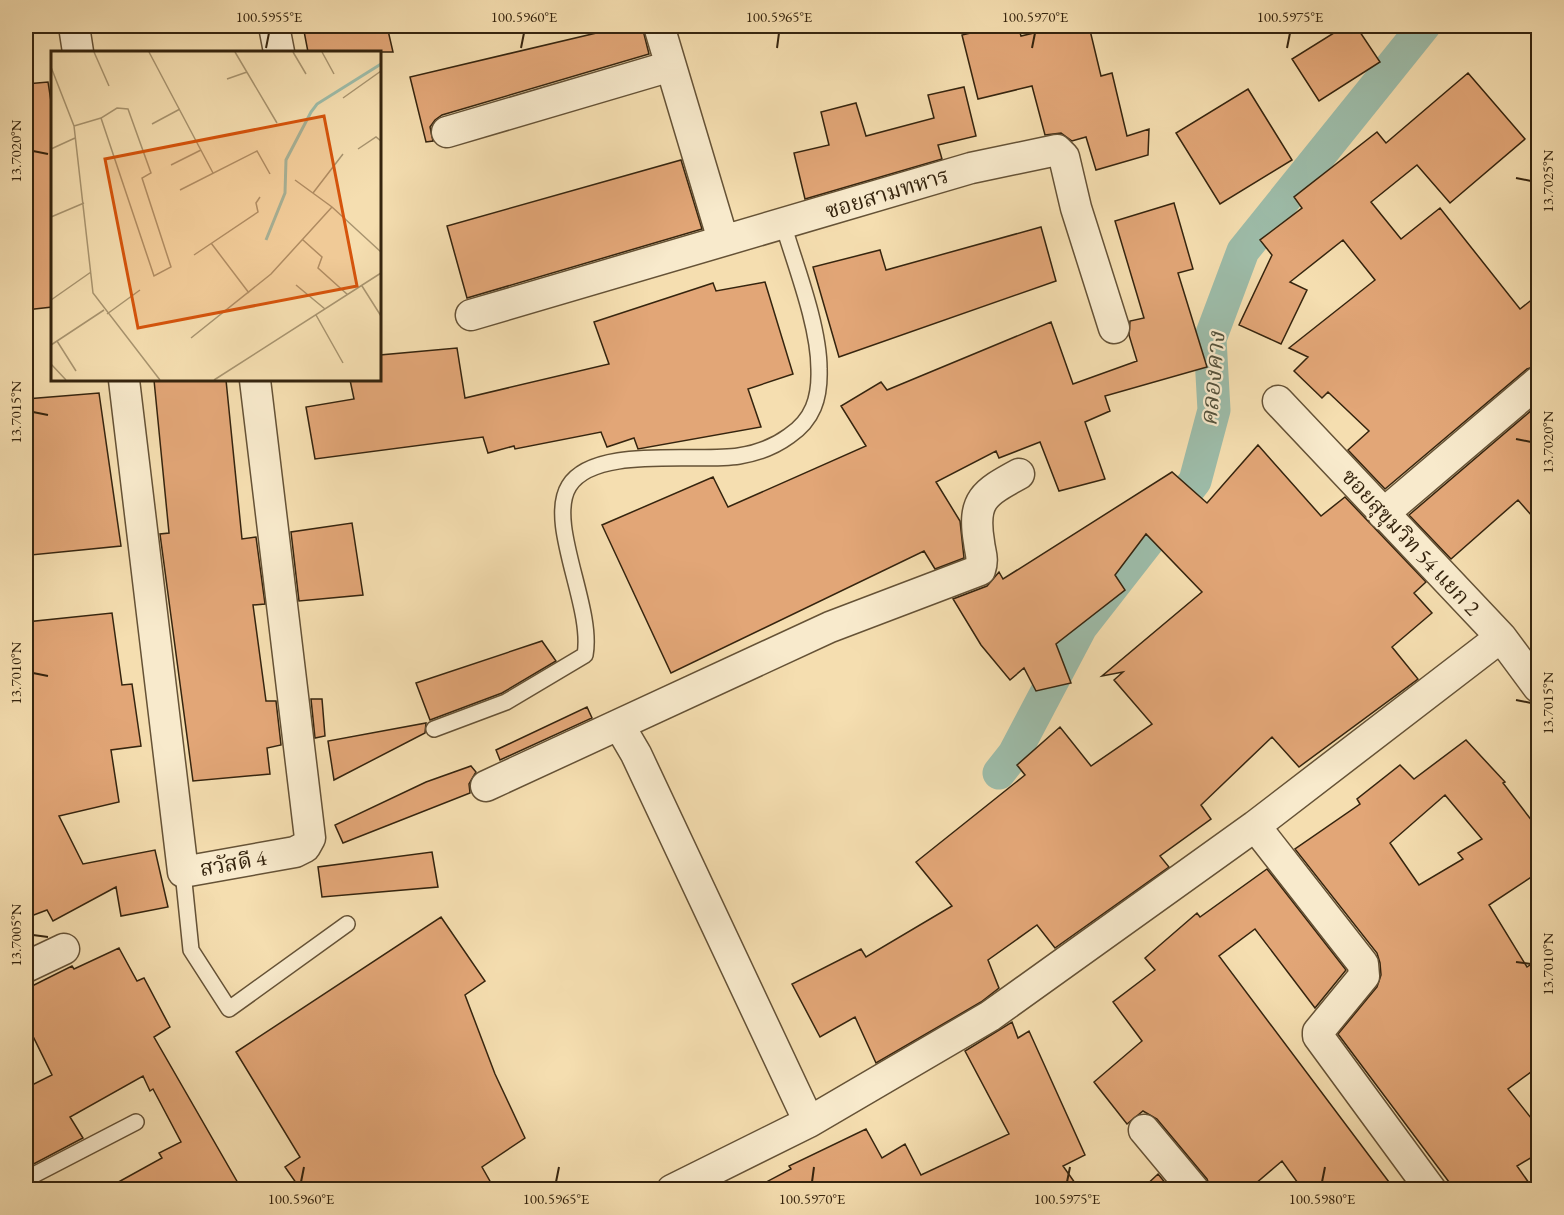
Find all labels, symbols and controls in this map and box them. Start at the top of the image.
text: 100.5955°E [236,7,303,26]
text: 100.5960°E [491,7,558,26]
text: 100.5965°E [746,7,813,26]
text: 100.5970°E [1002,7,1069,26]
text: 100.5975°E [1257,7,1324,26]
inset map [51,51,381,381]
text: 13.7020°N [6,119,25,182]
text: 13.7025°N [1538,149,1557,212]
street label: ซอยสามทหาร [822,160,952,226]
water label: คลองคาง [1192,330,1232,427]
text: 13.7015°N [6,380,25,443]
text: 13.7020°N [1538,410,1557,473]
street label: ซอยสุขุมวิท 54 แยก 2 [1335,462,1487,622]
text: 13.7010°N [6,641,25,704]
text: 13.7015°N [1538,671,1557,734]
street label: สวัสดี 4 [197,843,269,883]
text: 13.7005°N [6,903,25,966]
text: 13.7010°N [1538,932,1557,995]
text: 100.5960°E [268,1189,335,1208]
text: 100.5965°E [523,1189,590,1208]
text: 100.5970°E [779,1189,846,1208]
text: 100.5975°E [1034,1189,1101,1208]
text: 100.5980°E [1289,1189,1356,1208]

